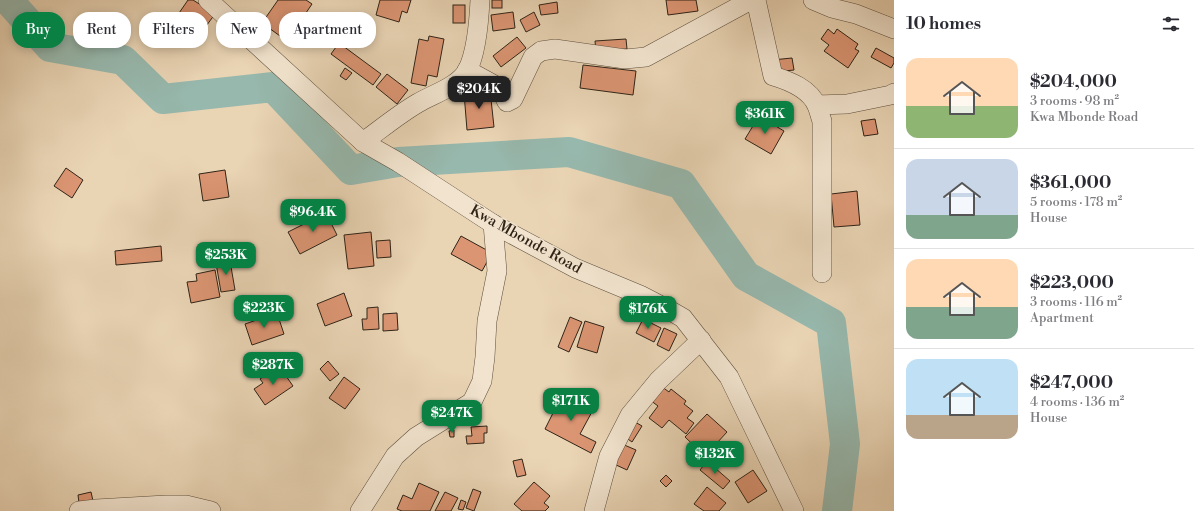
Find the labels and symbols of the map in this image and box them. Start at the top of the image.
pin: $204K [451,76,507,110]
pin: $361K [737,101,793,135]
pin: $96.4K [280,199,346,233]
street label: Kwa Mbonde Road [467,201,585,278]
pin: $253K [198,242,254,276]
pin: $223K [236,295,292,329]
pin: $176K [620,296,676,330]
pin: $287K [245,352,301,386]
pin: $171K [543,388,599,422]
pin: $247K [424,400,480,434]
pin: $132K [687,441,743,475]

